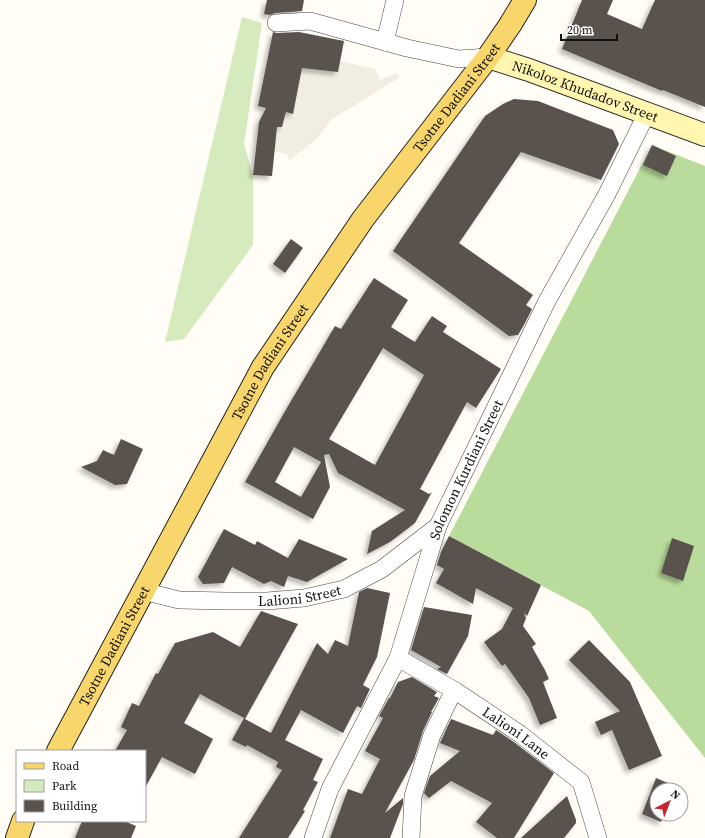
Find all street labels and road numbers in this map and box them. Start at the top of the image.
street label: Tsotne Dadiani Street [408,39,505,157]
street label: Nikoloz Khudadov Street [510,55,661,127]
street label: Tsotne Dadiani Street [226,299,313,424]
street label: Solomon Kurdiani Street [424,396,508,542]
street label: Lalioni Street [258,580,343,611]
street label: Tsotne Dadiani Street [74,582,154,710]
street label: Lalioni Lane [479,702,554,764]

